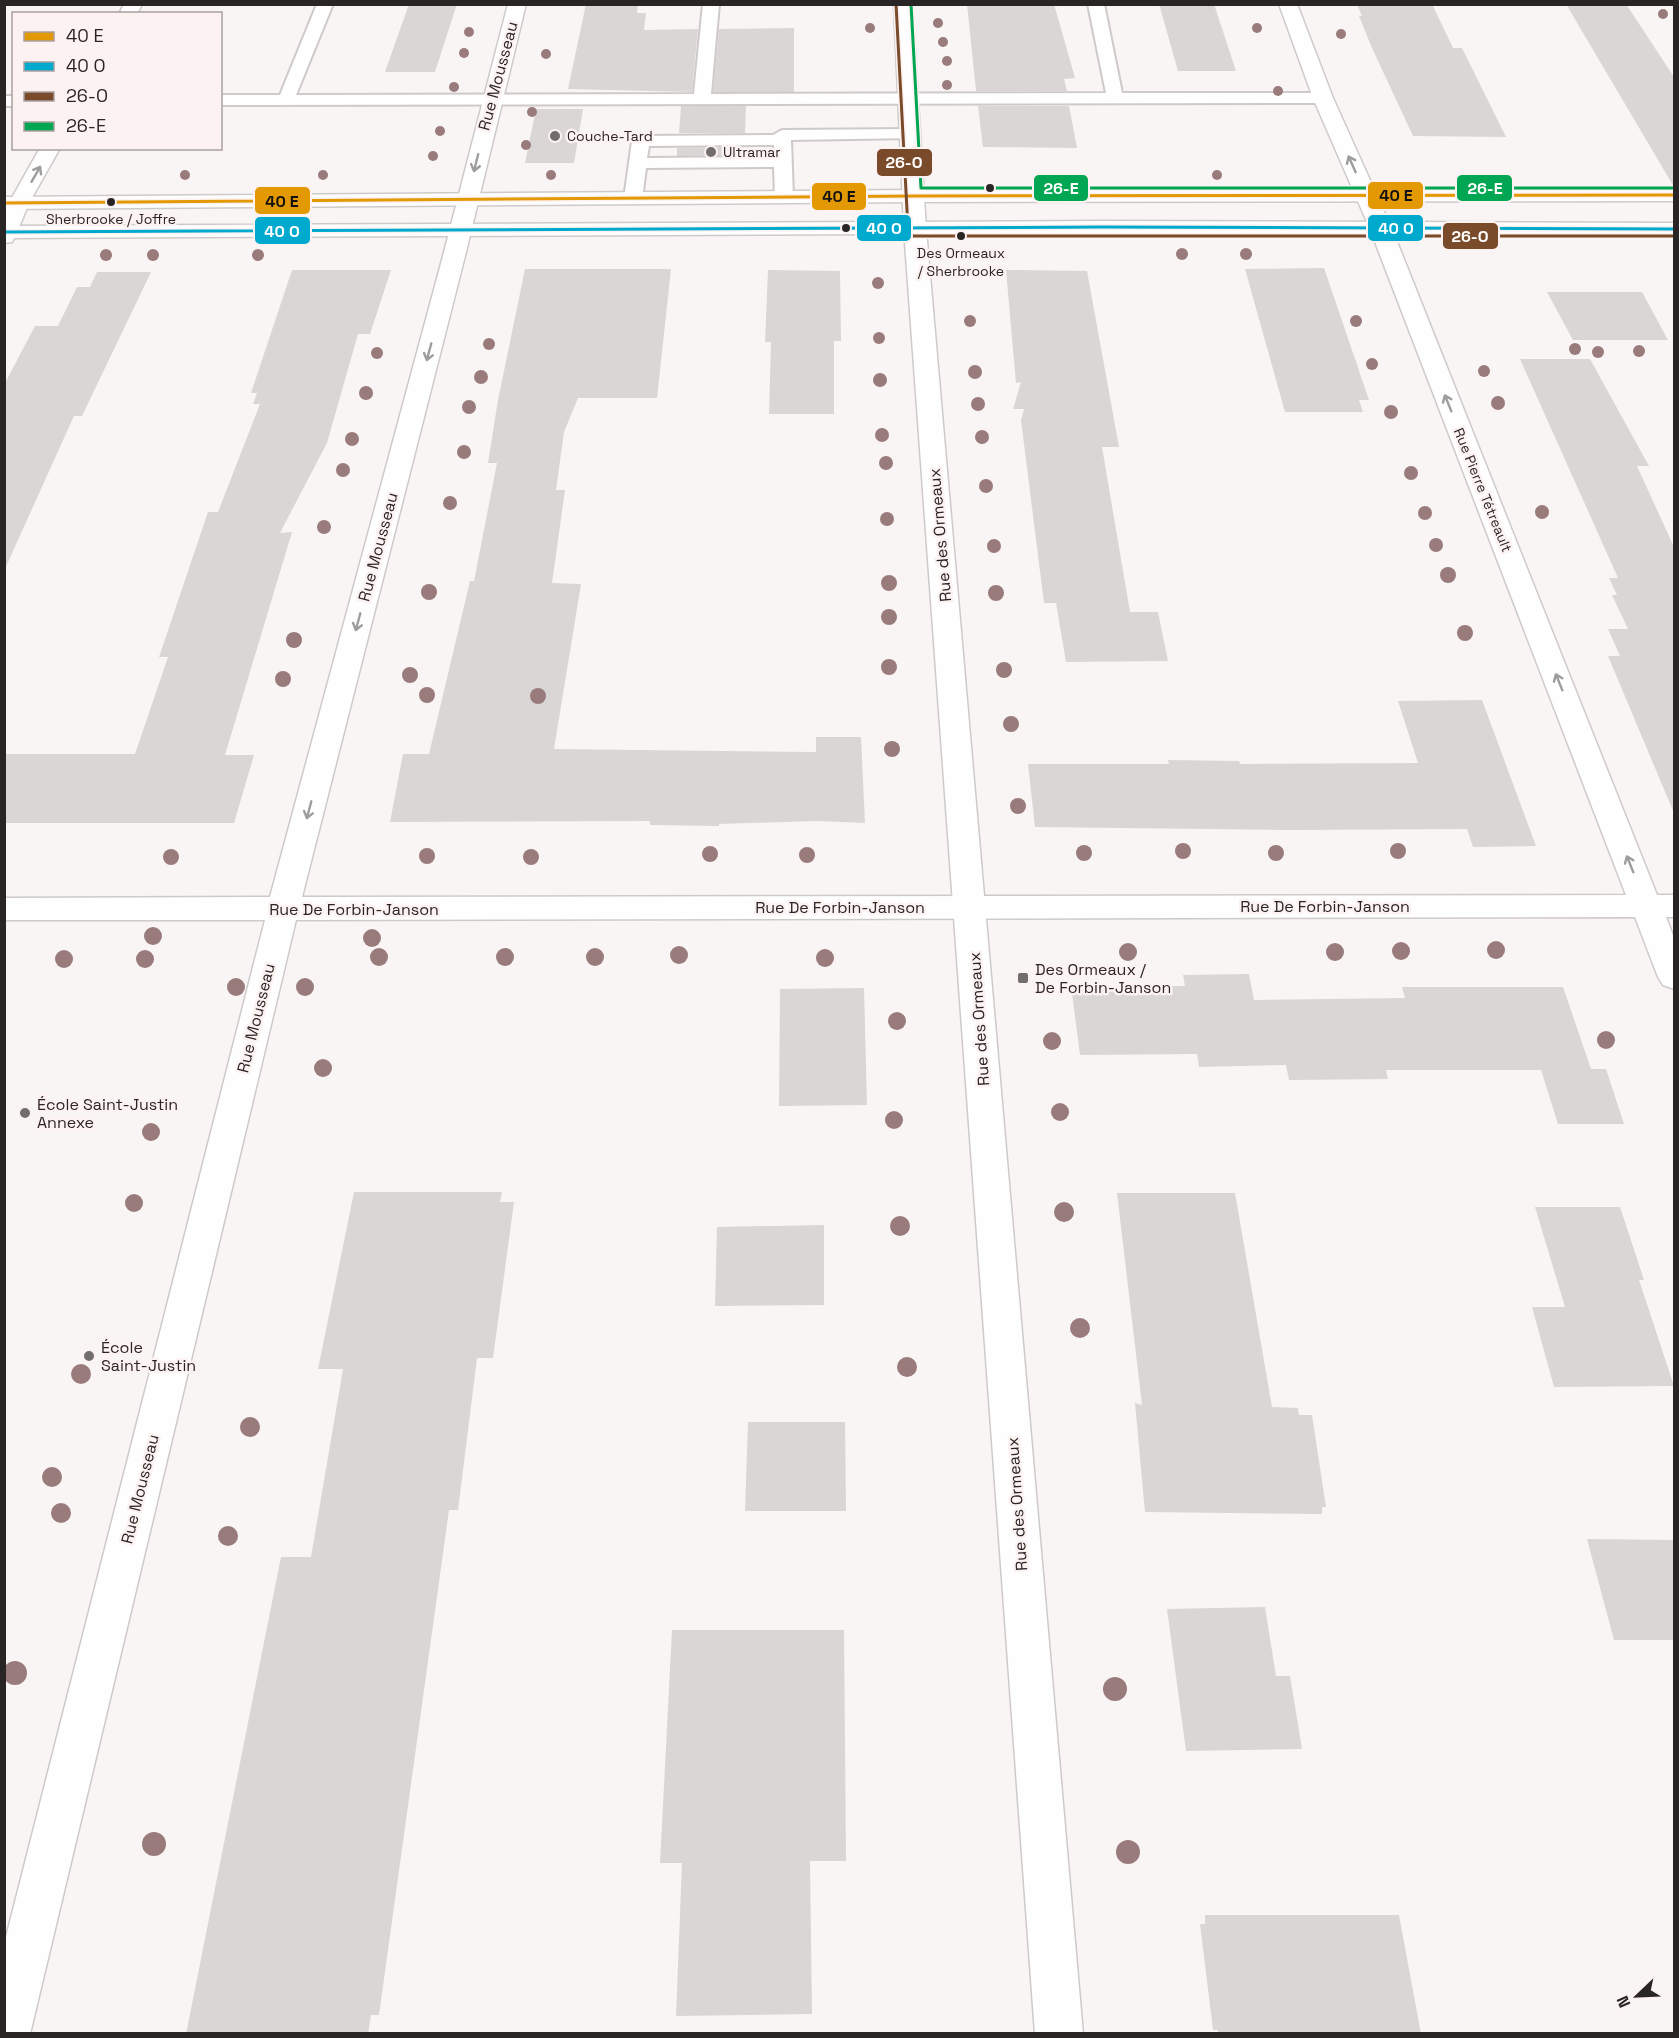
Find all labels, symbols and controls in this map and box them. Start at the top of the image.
legend [12,12,222,150]
street label: Rue Mousseau [473,19,523,133]
text: 40 E [66,24,104,47]
text: 40 O [66,54,105,77]
text: 26-O [66,84,108,107]
text: 26-E [66,114,106,137]
place label: Couche-Tard [567,127,653,145]
marker: Couche-Tard [548,129,562,143]
place label: Ultramar [723,143,781,161]
marker: Ultramar [704,145,718,159]
line badge: 26-O [876,148,933,177]
text: 26-O [885,152,923,173]
one-way arrow [469,153,481,172]
one-way arrow [1346,155,1357,174]
one-way arrow [30,165,42,182]
line badge: 26-E [1033,174,1089,202]
line badge: 26-E [1456,174,1513,202]
text: 26-E [1043,178,1079,199]
text: 26-E [1467,178,1503,199]
line badge: 40 E [1367,181,1424,210]
line badge: 40 E [811,182,867,211]
unlabelled marker [984,182,996,194]
text: 40 E [1379,185,1413,206]
line badge: 40 E [254,186,311,215]
text: 40 E [822,186,856,207]
text: 40 E [265,191,299,212]
marker: Sherbrooke / Joffre [105,196,117,208]
place label: Sherbrooke / Joffre [46,210,176,228]
line badge: 40 O [856,214,912,242]
line badge: 40 O [1367,214,1424,242]
line badge: 40 O [254,216,311,245]
text: 40 O [866,218,902,239]
text: 40 O [1378,218,1414,239]
text: 40 O [264,221,300,242]
unlabelled marker [840,222,852,234]
line badge: 26-O [1442,222,1499,250]
text: 26-O [1451,226,1489,247]
marker: Des Ormeaux / Sherbrooke [955,230,967,242]
place label: Des Ormeaux / Sherbrooke [917,244,1005,280]
one-way arrow [423,342,435,361]
one-way arrow [1442,394,1453,413]
street label: Rue Pierre Tétreault [1450,425,1516,555]
street label: Rue des Ormeaux [924,467,956,603]
street label: Rue Mousseau [353,490,403,604]
one-way arrow [352,612,364,631]
one-way arrow [1553,673,1564,692]
one-way arrow [303,801,314,820]
one-way arrow [1624,855,1635,873]
street label: Rue De Forbin-Janson [1240,896,1410,917]
street label: Rue De Forbin-Janson [755,897,925,918]
street label: Rue De Forbin-Janson [269,899,439,920]
street label: Rue des Ormeaux [964,951,994,1087]
place label: Des Ormeaux / De Forbin-Janson [1035,959,1171,998]
street label: Rue Mousseau [232,961,280,1075]
marker: Des Ormeaux / De Forbin-Janson [1016,971,1030,985]
place label: École Saint-Justin Annexe [37,1094,178,1133]
marker: École Saint-Justin Annexe [18,1106,32,1120]
place label: École Saint-Justin [101,1337,196,1376]
marker: École Saint-Justin [82,1349,96,1363]
street label: Rue Mousseau [116,1432,164,1546]
street label: Rue des Ormeaux [1002,1436,1032,1572]
north arrow [1607,1966,1667,2026]
text: N [1612,1993,1635,2011]

